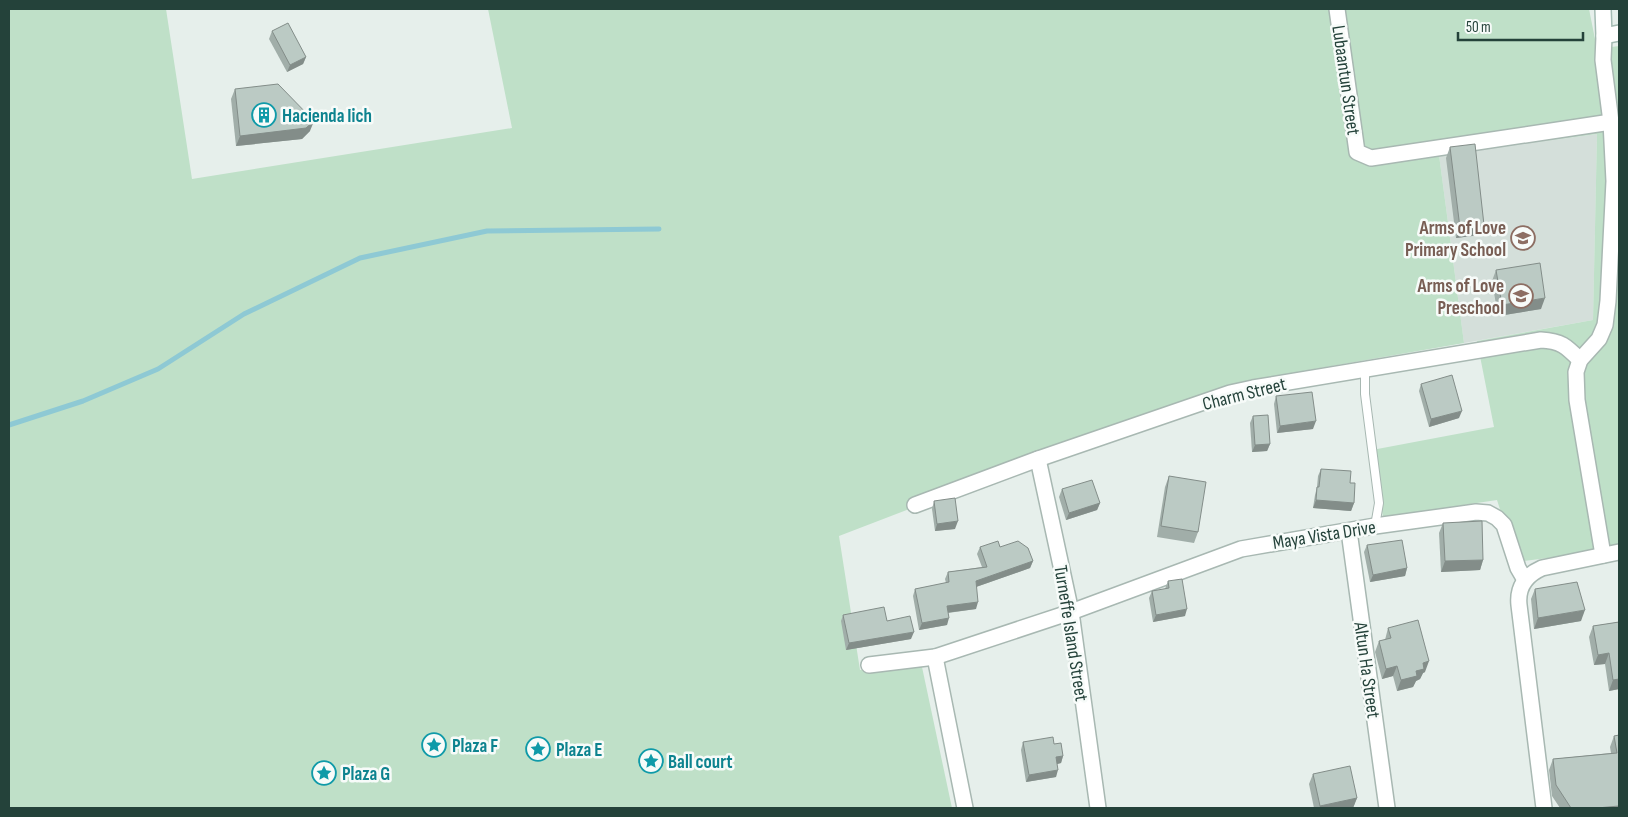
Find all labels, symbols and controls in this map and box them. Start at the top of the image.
scale bar [1458,10,1583,42]
text: 50 m [1466,18,1491,37]
street label: Lubaantun Street [1326,24,1365,137]
building icon: Hacienda Iich [251,102,277,128]
place label: Hacienda Iich [282,105,372,128]
place label: Arms of Love Primary School [1405,217,1506,262]
school or university icon: Arms of Love Primary School [1510,225,1536,251]
place label: Arms of Love Preschool [1416,275,1504,320]
school or university icon: Arms of Love Preschool [1508,283,1534,309]
street label: Charm Street [1200,373,1289,416]
street label: Maya Vista Drive [1271,516,1377,555]
street label: Turneffe Island Street [1048,564,1093,703]
street label: Altun Ha Street [1348,620,1385,720]
place icon: Plaza F [421,732,447,758]
place label: Plaza F [452,735,498,758]
place icon: Plaza E [525,736,551,762]
place label: Plaza E [556,739,603,762]
place icon: Ball court [638,748,664,774]
place label: Ball court [668,751,733,774]
place icon: Plaza G [311,760,337,786]
place label: Plaza G [342,763,390,786]

